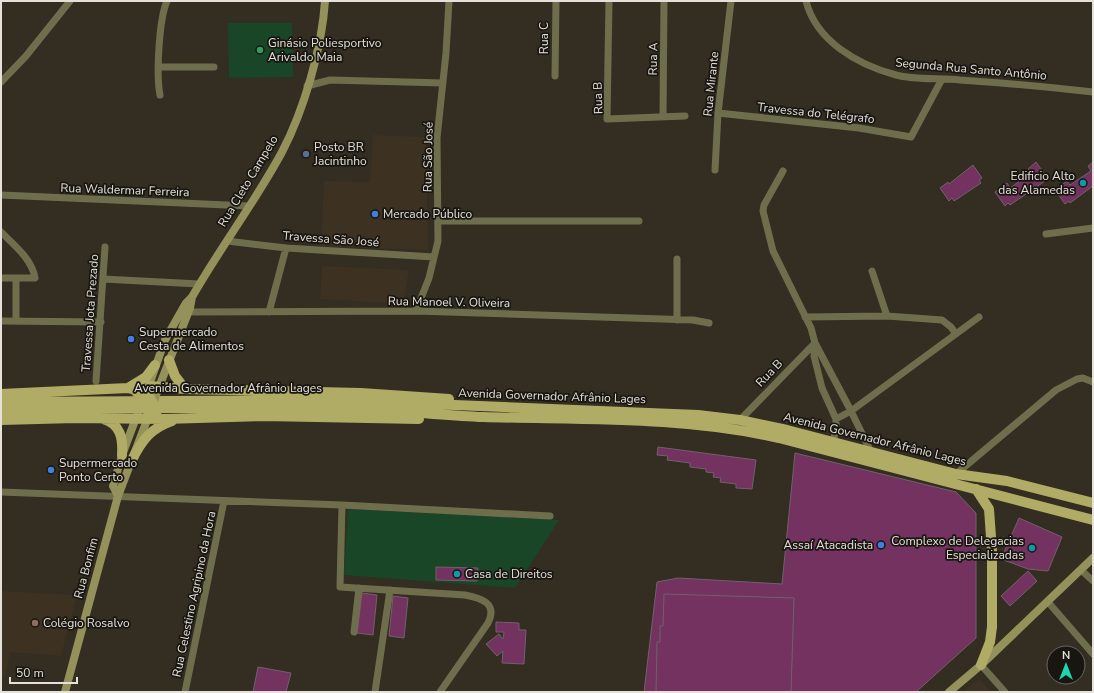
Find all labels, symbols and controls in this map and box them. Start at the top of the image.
street label: Rua C [536,22,552,54]
place label: Ginásio Poliesportivo Arivaldo Maia [268,35,382,65]
street label: Rua A [645,42,661,76]
marker: Ginásio Poliesportivo Arivaldo Maia [255,45,265,55]
street label: Rua Mirante [700,51,722,117]
street label: Segunda Rua Santo Antônio [895,54,1048,84]
street label: Rua B [589,82,607,114]
street label: Travessa do Telégrafo [757,99,876,127]
street label: Rua São José [419,122,437,192]
street label: Rua Cleto Campelo [214,132,282,230]
place label: Posto BR Jacintinho [313,139,367,169]
marker: Posto BR Jacintinho [301,149,311,159]
place label: Edificio Alto das Alamedas [998,168,1075,198]
marker: Edificio Alto das Alamedas [1078,178,1088,188]
street label: Rua Waldermar Ferreira [60,180,190,200]
place label: Mercado Público [383,206,473,222]
marker: Mercado Público [370,209,380,219]
street label: Travessa São José [282,228,380,250]
street label: Travessa Jota Prezado [78,253,102,372]
street label: Rua Manoel V. Oliveira [388,293,510,311]
place label: Supermercado Cesta de Alimentos [139,324,244,354]
marker: Supermercado Cesta de Alimentos [126,334,136,344]
street label: Rua B [752,356,786,390]
street label: Avenida Governador Afrânio Lages [134,380,322,396]
street label: Avenida Governador Afrânio Lages [458,385,646,407]
street label: Avenida Governador Afrânio Lages [782,409,968,470]
place label: Supermercado Ponto Certo [59,455,138,485]
marker: Supermercado Ponto Certo [46,465,56,475]
street label: Rua Celestino Agripino da Hora [169,509,219,679]
place label: Complexo de Delegacias Especializadas [891,533,1024,563]
street label: Rua Bonfim [70,536,102,600]
place label: Assaí Atacadista [783,537,873,553]
marker: Assaí Atacadista [876,540,886,550]
marker: Complexo de Delegacias Especializadas [1027,543,1037,553]
place label: Casa de Direitos [465,566,553,582]
marker: Casa de Direitos [452,569,462,579]
place label: Colégio Rosalvo [43,615,130,631]
marker: Colégio Rosalvo [30,618,40,628]
north arrow [1046,645,1086,685]
text: N [1062,648,1070,663]
scale bar [10,659,77,685]
text: 50 m [16,665,44,681]

